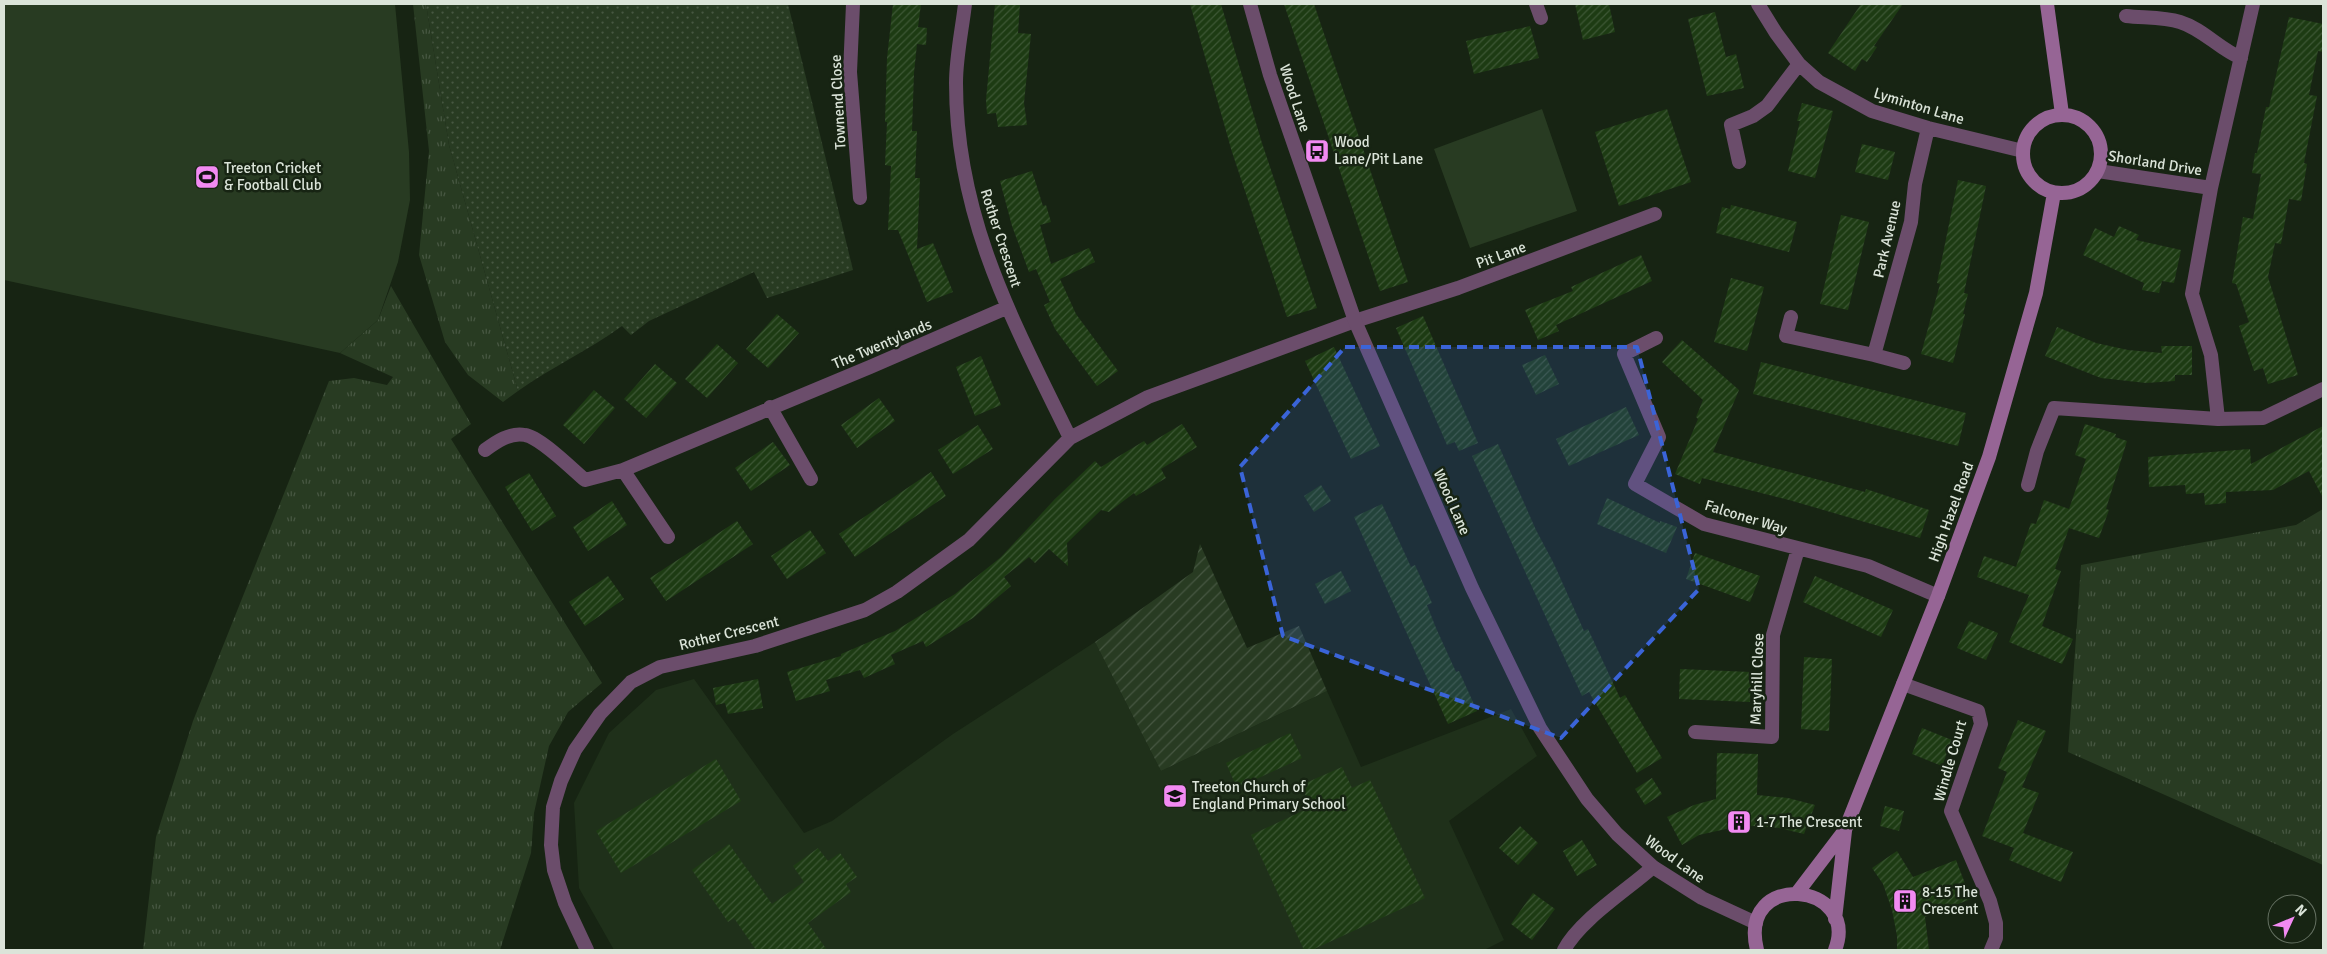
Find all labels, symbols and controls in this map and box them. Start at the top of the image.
street label: Townend Close [827,54,849,150]
street label: Wood Lane [1276,62,1314,134]
street label: Lyminton Lane [1872,84,1966,128]
place label: Wood Lane/Pit Lane [1334,133,1423,168]
bus stop icon: Wood Lane/Pit Lane [1304,138,1330,164]
street label: Shorland Drive [2107,147,2203,179]
place label: Treeton Cricket & Football Club [224,159,322,194]
sports icon: Treeton Cricket & Football Club [194,164,220,190]
street label: Rother Crescent [977,186,1025,290]
street label: Park Avenue [1869,198,1905,280]
street label: Pit Lane [1473,238,1529,272]
street label: The Twentylands [830,315,935,373]
street label: High Hazel Road [1925,460,1977,564]
street label: Wood Lane [1430,466,1474,538]
street label: Falconer Way [1703,496,1789,538]
street label: Rother Crescent [677,612,781,654]
street label: Maryhill Close [1746,633,1768,725]
street label: Windle Court [1930,718,1970,804]
place label: Treeton Church of England Primary School [1192,778,1346,813]
school or university icon: Treeton Church of England Primary School [1162,783,1188,809]
building icon: 1-7 The Crescent [1726,809,1752,835]
place label: 1-7 The Crescent [1756,813,1862,831]
street label: Wood Lane [1641,831,1709,887]
place label: 8-15 The Crescent [1922,883,1978,918]
building icon: 8-15 The Crescent [1892,888,1918,914]
north arrow [2267,894,2317,944]
text: N [2291,901,2310,920]

